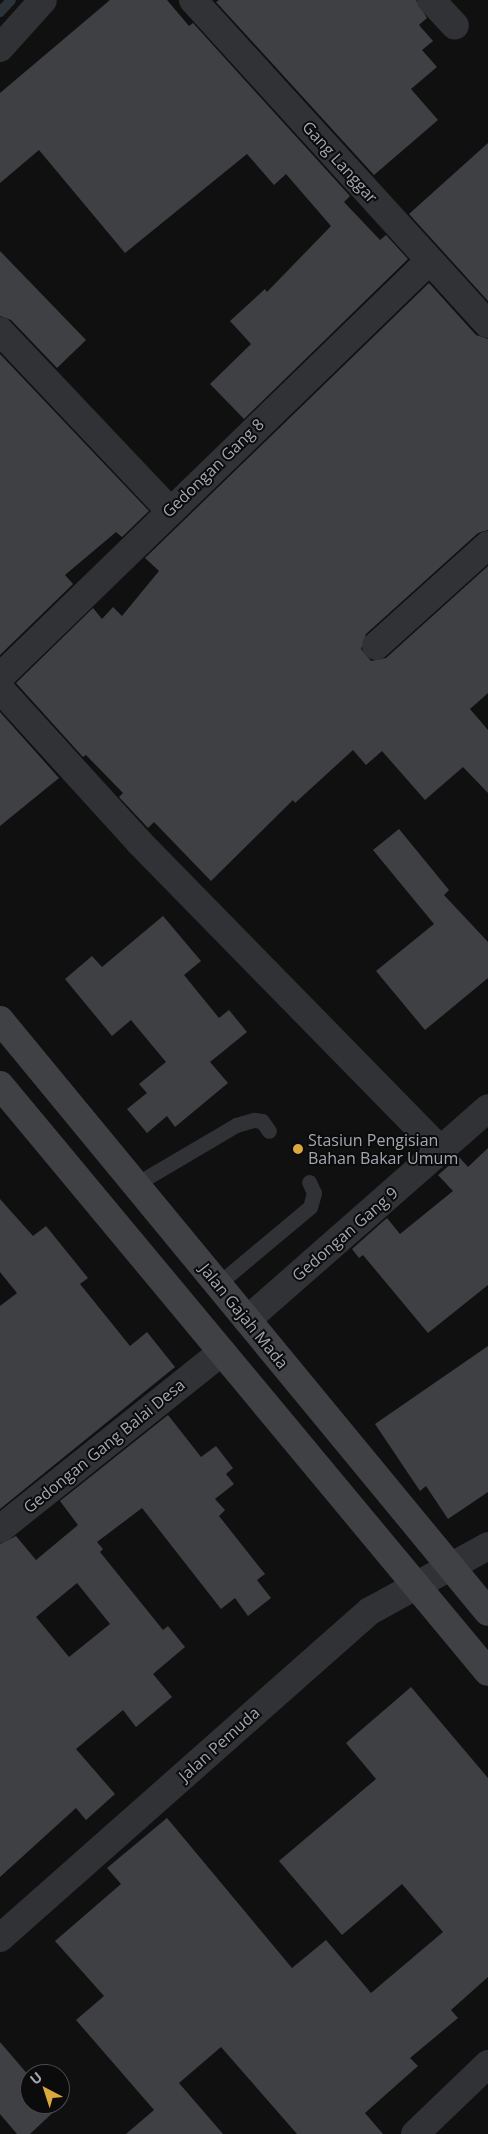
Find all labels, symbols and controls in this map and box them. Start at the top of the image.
street label: Gang Langgar [298,117,382,207]
street label: Gedongan Gang 8 [158,415,268,521]
place label: Stasiun Pengisian Bahan Bakar Umum [308,1130,458,1168]
marker: Stasiun Pengisian Bahan Bakar Umum [292,1143,304,1155]
street label: Gedongan Gang 9 [288,1183,402,1285]
street label: Jalan Gajah Mada [196,1260,292,1372]
street label: Gedongan Gang Balai Desa [19,1375,189,1517]
street label: Jalan Pemuda [175,1703,263,1785]
north arrow [20,2064,70,2114]
text: U [26,2067,46,2089]

